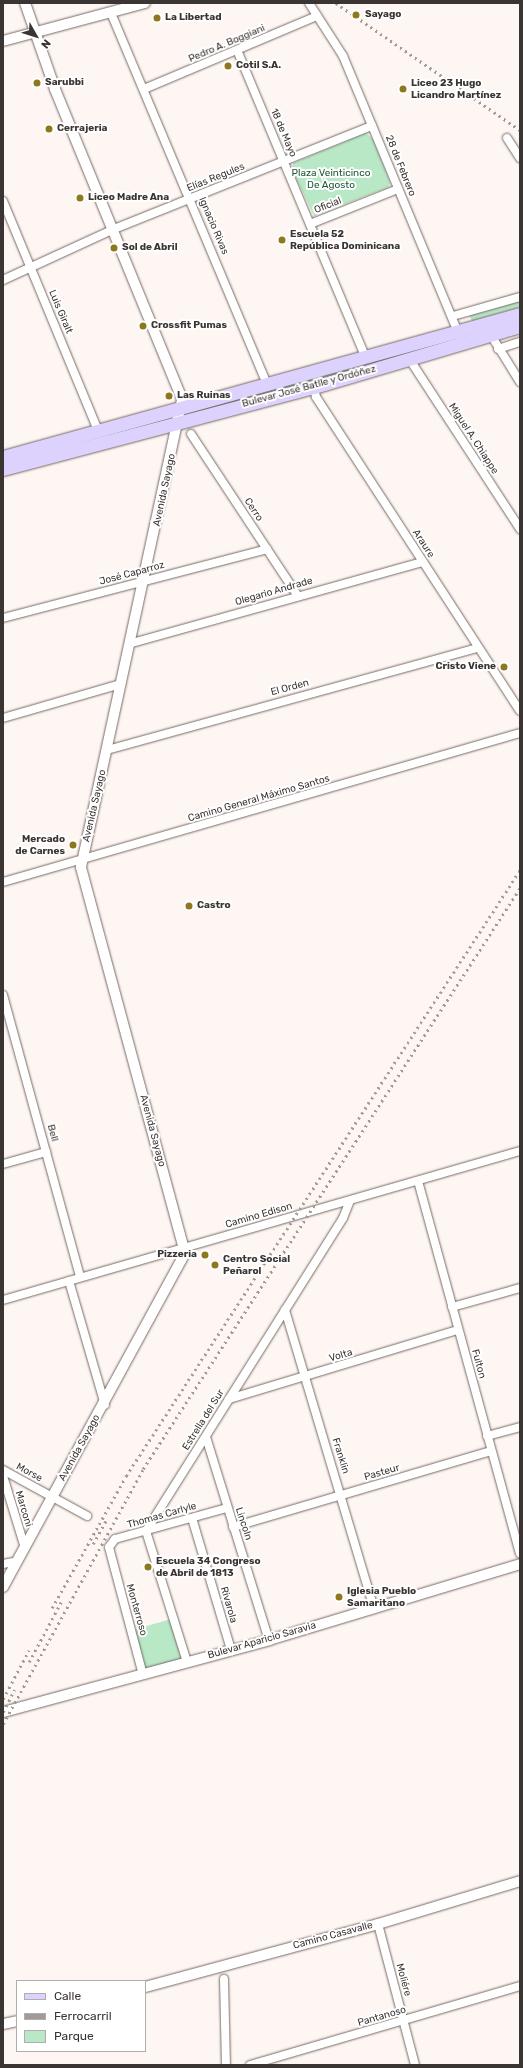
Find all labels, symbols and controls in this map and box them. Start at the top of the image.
marker: Sayago [350,9,362,21]
place label: Sayago [365,9,401,21]
place label: La Libertad [165,12,221,24]
marker: La Libertad [152,13,162,23]
north arrow [16,16,56,56]
street label: Pedro A. Boggiani [187,22,267,66]
text: N [38,37,53,51]
place label: Cotil S.A. [236,60,281,72]
marker: Cotil S.A. [223,61,233,71]
place label: Sarubbi [45,77,84,89]
place label: Liceo 23 Hugo Licandro Martínez [411,77,501,100]
marker: Sarubbi [32,78,42,88]
marker: Liceo 23 Hugo Licandro Martínez [398,84,408,94]
street label: 18 de Mayo [267,107,299,159]
place label: Cerrajeria [57,123,107,135]
marker: Cerrajeria [44,124,54,134]
street label: 28 de Febrero [382,134,418,198]
street label: Elías Regules [185,161,247,195]
park label: Plaza Veinticinco De Agosto [291,167,371,190]
place label: Liceo Madre Ana [88,192,169,204]
marker: Liceo Madre Ana [75,193,85,203]
street label: Ignacio Rivas [195,195,231,257]
street label: Oficial [313,195,343,217]
place label: Escuela 52 República Dominicana [290,228,400,252]
marker: Escuela 52 República Dominicana [277,235,287,245]
place label: Sol de Abril [122,242,178,254]
marker: Sol de Abril [109,243,119,253]
street label: Luis Giralt [45,288,75,336]
place label: Crossfit Pumas [151,320,227,332]
marker: Crossfit Pumas [138,321,148,331]
street label: Bulevar José Batlle y Ordóñez [240,363,378,411]
place label: Las Ruinas [177,390,231,402]
marker: Las Ruinas [164,391,174,401]
street label: Miguel A. Chiappe [445,401,501,477]
street label: Avenida Sayago [151,453,179,527]
street label: Cerro [241,496,265,524]
street label: Araure [409,528,437,560]
street label: José Caparroz [98,560,166,588]
street label: Olegario Andrade [234,575,314,609]
place label: Cristo Viene [435,661,496,673]
marker: Cristo Viene [499,662,509,672]
street label: El Orden [270,677,310,699]
street label: Avenida Sayago [81,769,109,843]
street label: Camino General Máximo Santos [187,773,331,825]
place label: Mercado de Carnes [15,833,65,856]
marker: Mercado de Carnes [68,840,78,850]
place label: Castro [197,900,231,912]
marker: Castro [184,901,194,911]
street label: Avenida Sayago [137,1094,167,1168]
street label: Bell [44,1123,60,1143]
street label: Camino Edison [224,1201,294,1231]
place label: Pizzeria [157,1249,197,1261]
marker: Pizzeria [200,1250,210,1260]
place label: Centro Social Peñarol [223,1253,290,1276]
marker: Centro Social Peñarol [210,1260,220,1270]
street label: Volta [328,1347,354,1365]
street label: Fulton [468,1348,488,1380]
street label: Estrella del Sur [180,1387,228,1453]
street label: Avenida Sayago [57,1413,103,1483]
street label: Franklin [329,1437,351,1475]
street label: Morse [14,1461,44,1485]
street label: Pasteur [363,1462,401,1484]
street label: Marconi [12,1490,34,1528]
street label: Thomas Carlyle [126,1500,198,1532]
street label: Lincoln [232,1506,254,1542]
place label: Escuela 34 Congreso de Abril de 1813 [156,1555,261,1578]
marker: Escuela 34 Congreso de Abril de 1813 [143,1562,153,1572]
street label: Monterroso [123,1583,149,1637]
street label: Rivarola [217,1585,239,1625]
place label: Iglesia Pueblo Samaritano [347,1585,416,1608]
marker: Iglesia Pueblo Samaritano [334,1592,344,1602]
street label: Bulevar Aparicio Saravia [206,1620,318,1662]
street label: Camino Casavalle [292,1920,374,1952]
street label: Moliére [393,1962,413,1998]
legend [16,1980,146,2052]
text: Calle [54,1989,81,2003]
street label: Pantanoso [356,2004,408,2030]
text: Ferrocarril [54,2009,112,2023]
text: Parque [54,2029,94,2043]

